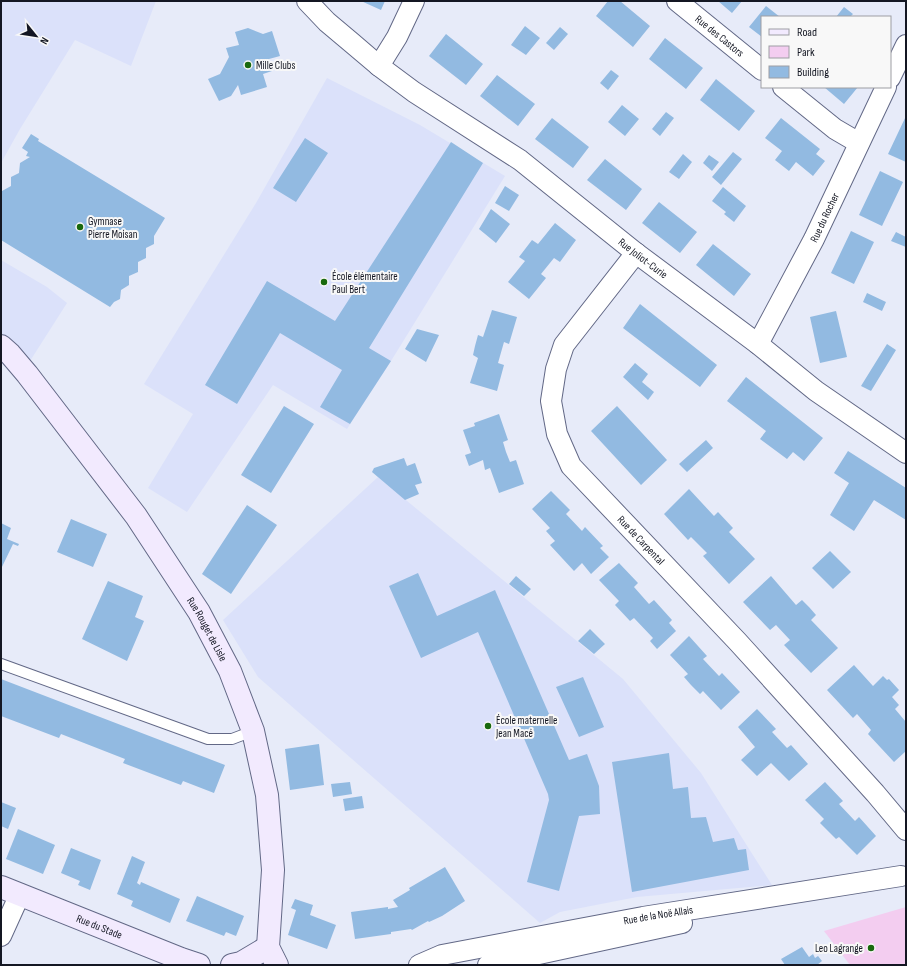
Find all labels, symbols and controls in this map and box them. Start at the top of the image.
street label: Rue des Castors [693,12,747,59]
north arrow [16,16,56,56]
legend [761,16,891,88]
text: Road [797,25,817,40]
text: N [37,35,51,47]
text: Park [797,45,815,60]
place label: Mille Clubs [256,59,295,72]
marker: Mille Clubs [243,60,253,70]
text: Building [797,65,829,80]
street label: Rue du Rocher [807,191,842,244]
place label: Gymnase Pierre Moisan [88,215,138,241]
marker: Gymnase Pierre Moisan [75,222,85,232]
street label: Rue Joliot-Curie [616,235,670,281]
place label: École élémentaire Paul Bert [332,270,398,296]
marker: École élémentaire Paul Bert [319,277,329,287]
street label: Rue de Carpental [615,513,667,567]
street label: Rue Rouget de Lisle [184,594,230,663]
place label: École maternelle Jean Macé [495,714,557,740]
marker: École maternelle Jean Macé [483,721,493,731]
street label: Rue de la Noë Allais [622,903,694,927]
street label: Rue du Stade [75,911,124,941]
place label: Leo Lagrange [815,942,863,955]
marker: Leo Lagrange [866,943,876,953]

